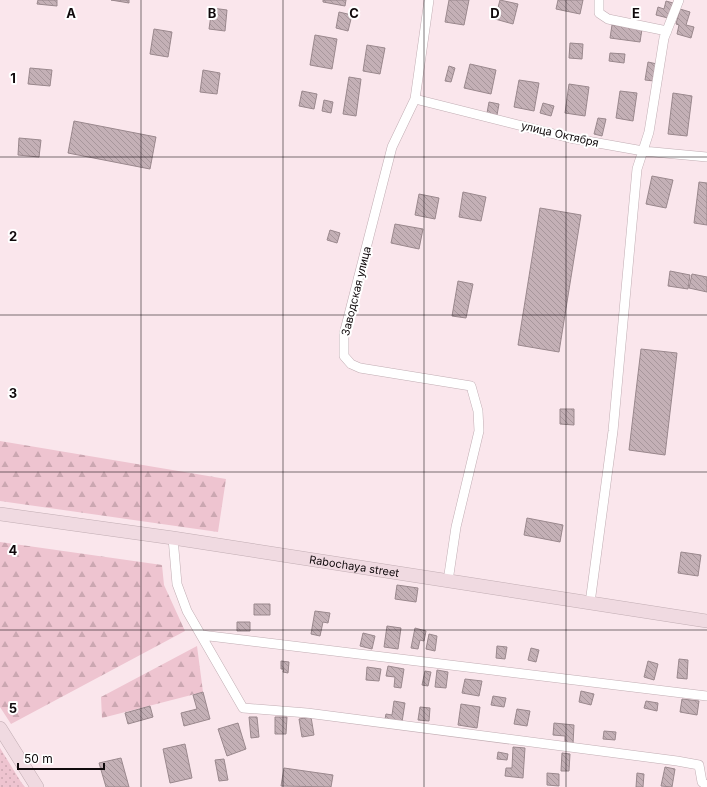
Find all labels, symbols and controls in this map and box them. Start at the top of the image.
text: A [66,5,76,21]
text: B [208,5,217,21]
text: C [349,5,359,21]
text: D [490,5,500,21]
text: E [632,5,640,21]
text: 1 [10,70,16,86]
street label: улица Октября [520,118,600,150]
text: 2 [9,228,17,244]
street label: Заводская улица [338,245,374,337]
text: 3 [9,385,17,401]
text: 4 [9,542,18,558]
street label: Rabochaya street [308,552,400,580]
text: 5 [9,700,17,716]
scale bar [18,745,104,771]
text: 50 m [24,751,53,766]

